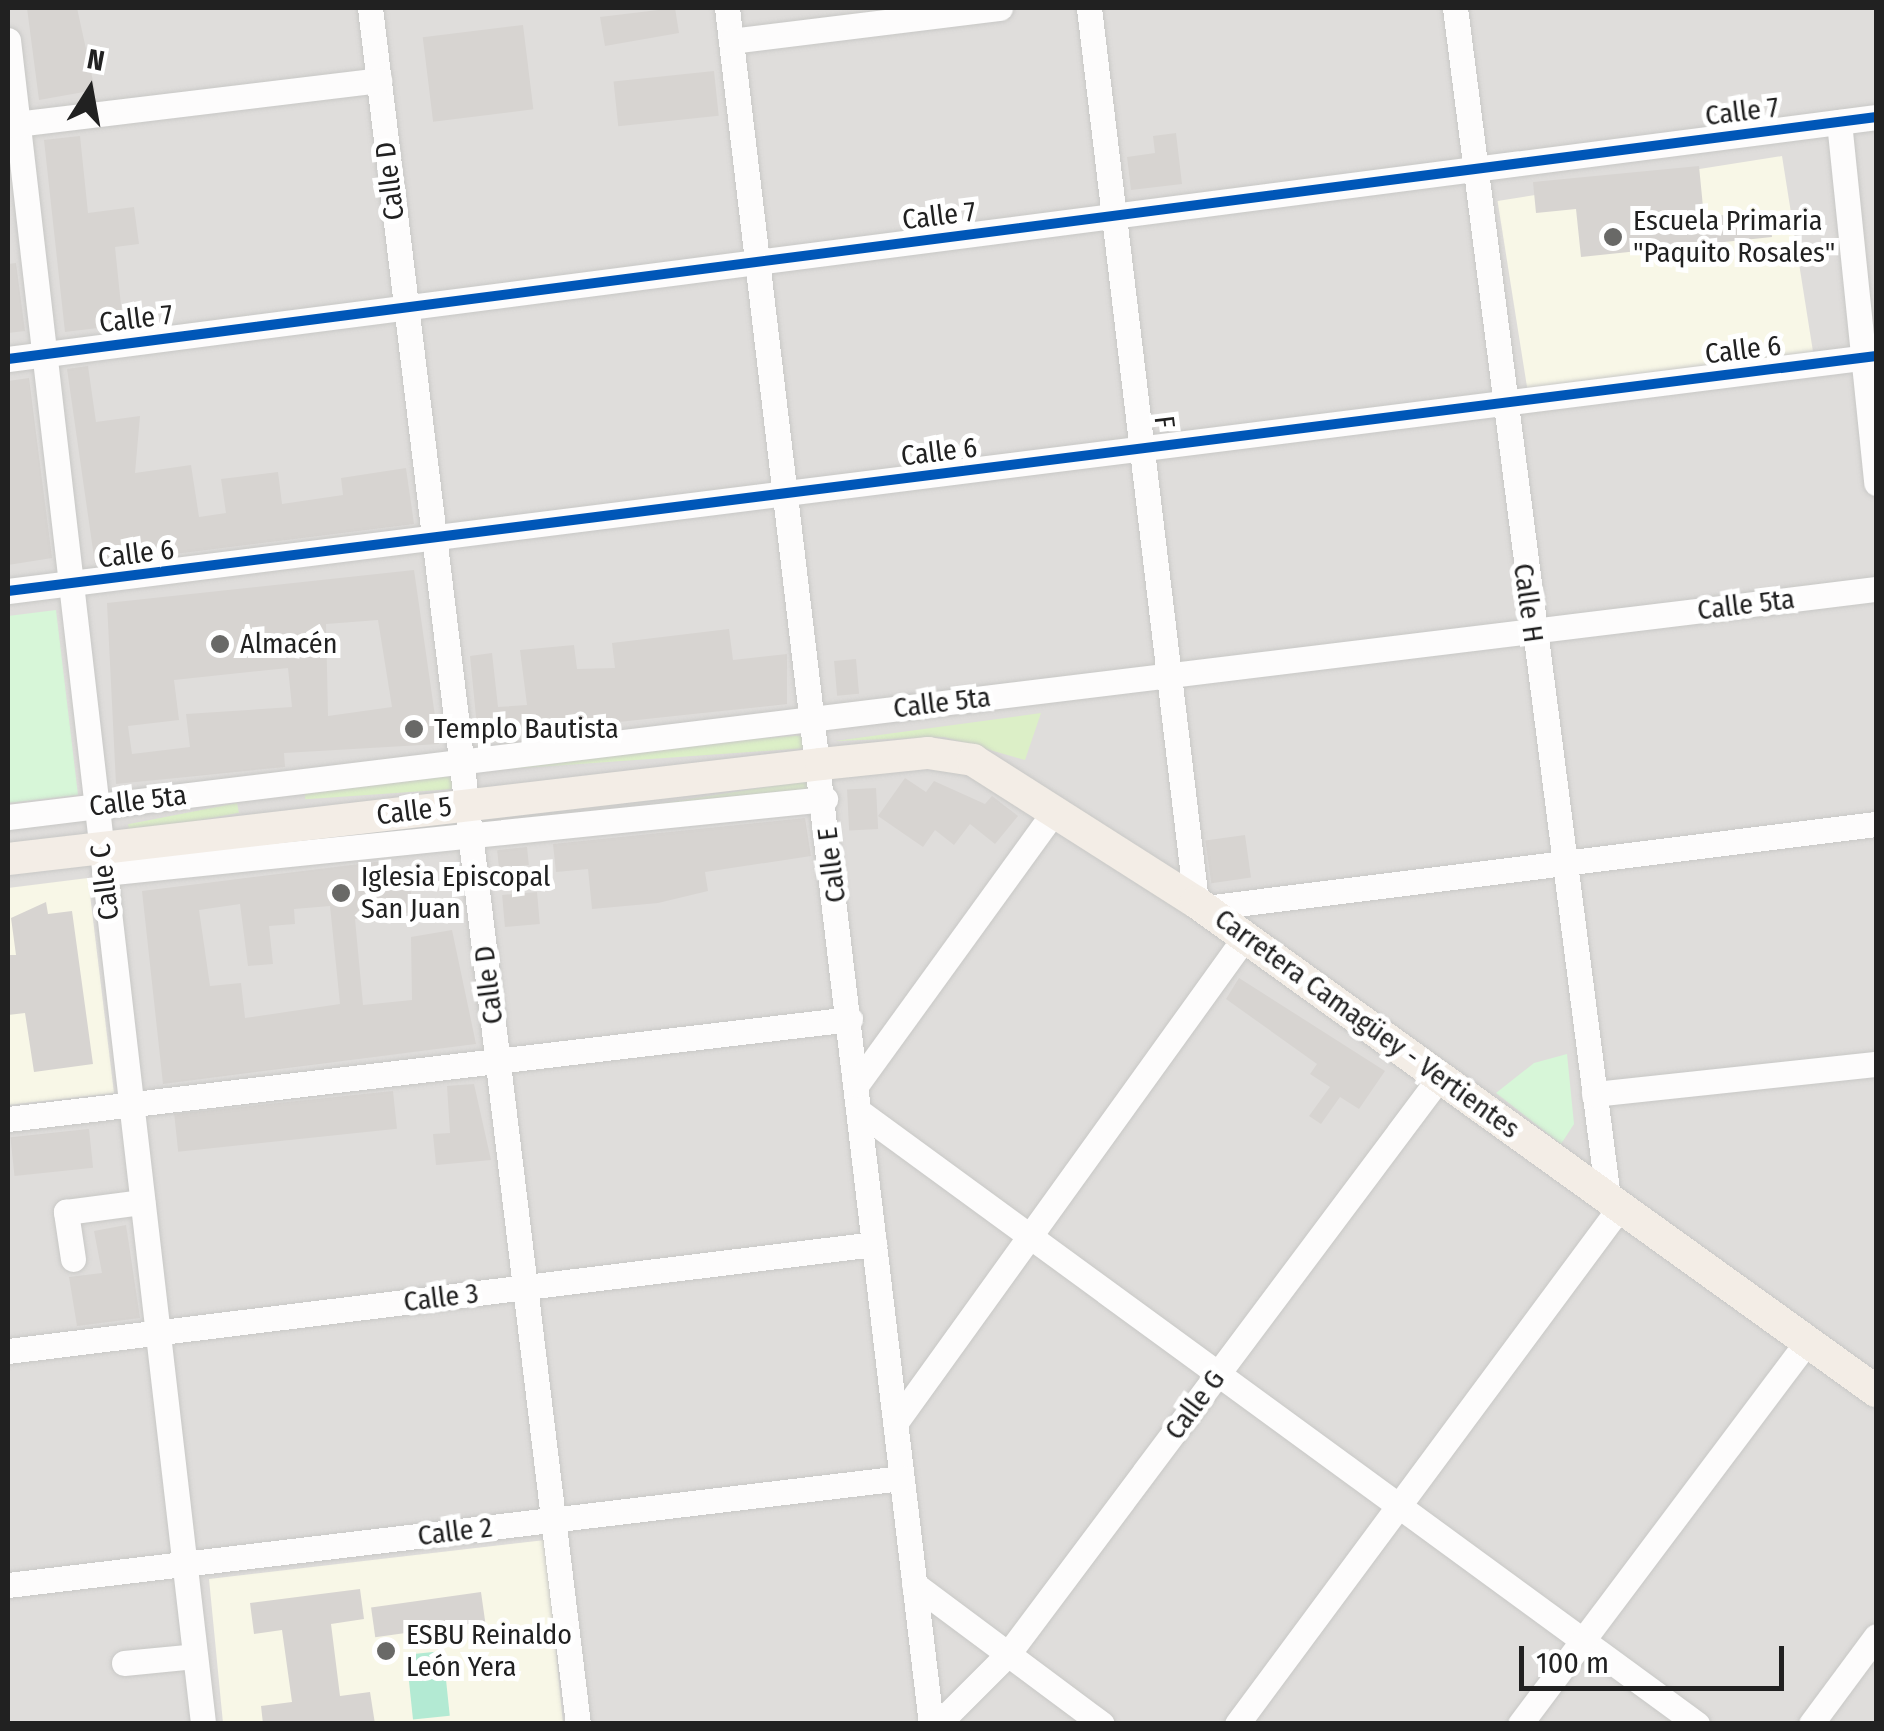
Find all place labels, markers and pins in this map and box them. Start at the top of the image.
place label: Escuela Primaria "Paquito Rosales" [1633,204,1835,270]
marker: Escuela Primaria "Paquito Rosales" [1602,226,1624,248]
place label: Almacén [240,627,337,661]
marker: Almacén [209,633,231,655]
place label: Templo Bautista [434,712,619,746]
marker: Templo Bautista [403,718,425,740]
place label: Iglesia Episcopal San Juan [361,860,550,926]
marker: Iglesia Episcopal San Juan [330,882,352,904]
place label: ESBU Reinaldo León Yera [406,1618,572,1684]
marker: ESBU Reinaldo León Yera [375,1640,397,1662]

